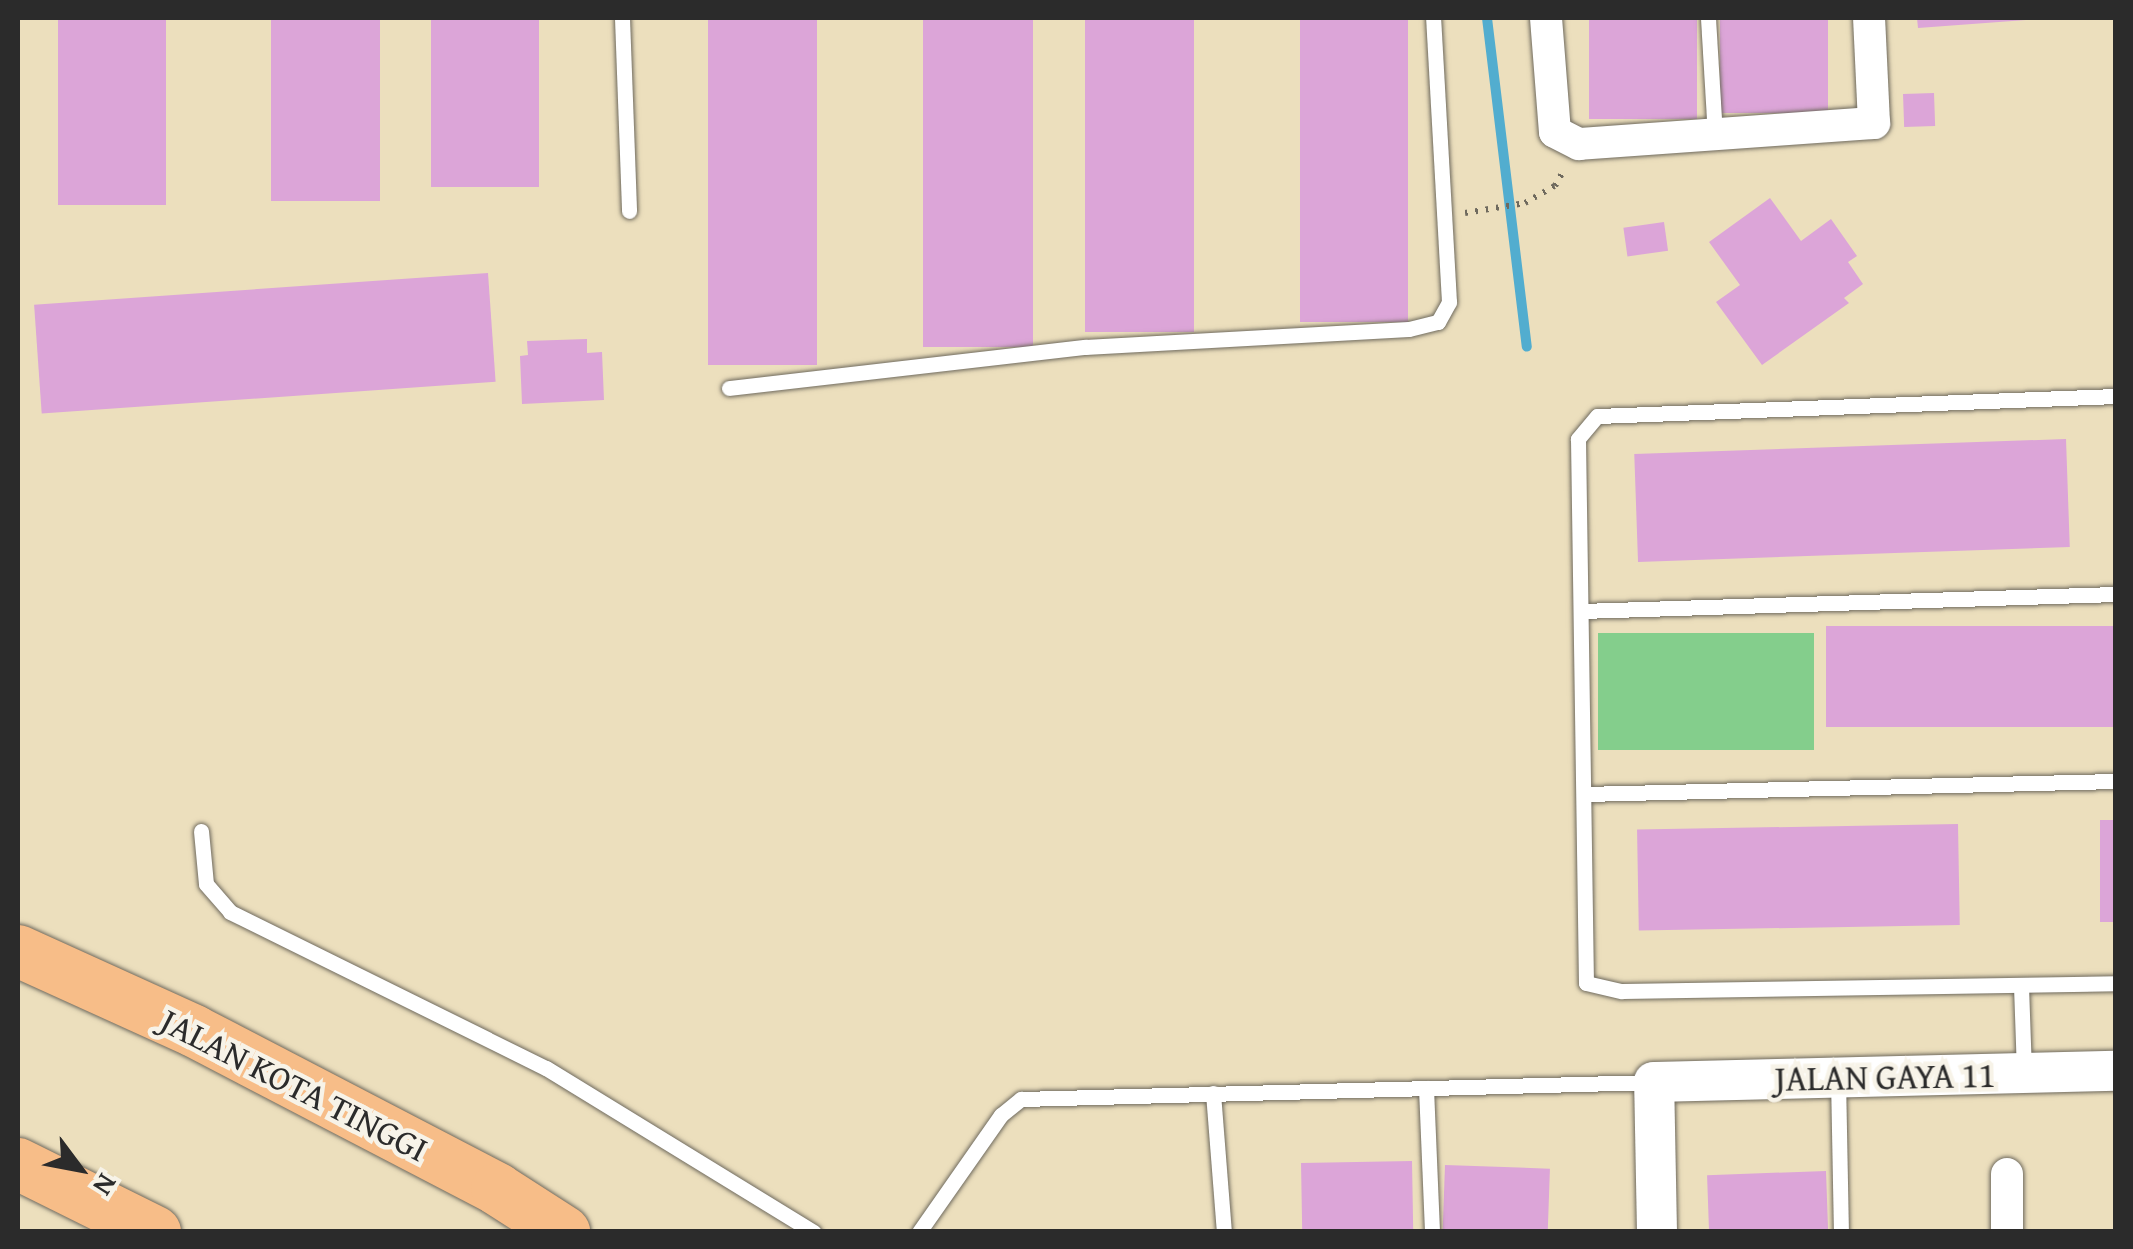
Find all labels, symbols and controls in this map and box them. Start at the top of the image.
street label: JALAN KOTA TINGGI [154,1000,434,1170]
street label: JALAN GAYA 11 [1774,1054,1996,1100]
north arrow [30,1119,130,1219]
text: N [84,1166,128,1204]

